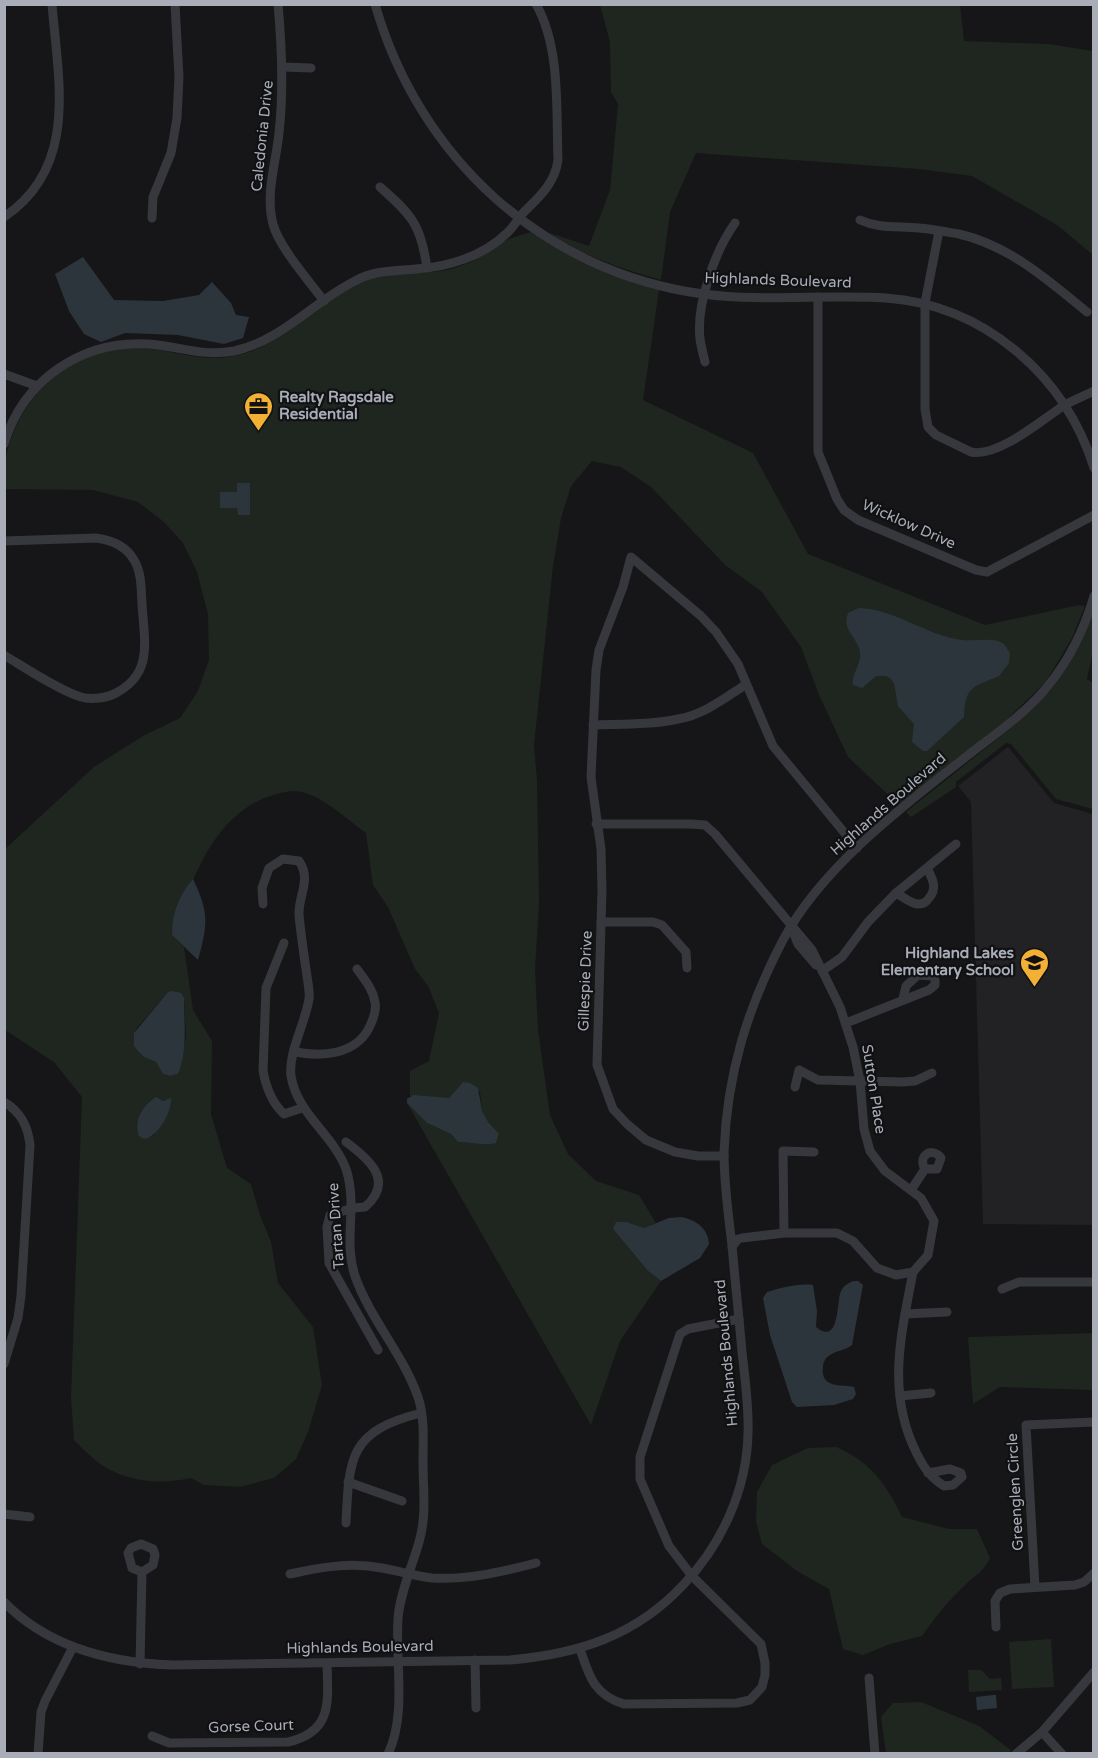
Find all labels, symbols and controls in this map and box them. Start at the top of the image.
street label: Caledonia Drive [247,79,277,193]
street label: Highlands Boulevard [704,268,852,292]
place label: Realty Ragsdale Residential [279,388,394,423]
office icon: Realty Ragsdale Residential [242,390,274,432]
street label: Wicklow Drive [859,495,959,553]
street label: Highlands Boulevard [826,749,950,859]
street label: Gillespie Drive [574,930,596,1032]
place label: Highland Lakes Elementary School [881,944,1014,980]
school or university icon: Highland Lakes Elementary School [1019,946,1051,988]
street label: Sutton Place [858,1043,890,1135]
street label: Tartan Drive [324,1182,348,1270]
street label: Highlands Boulevard [711,1279,741,1427]
street label: Greenglen Circle [1003,1433,1027,1551]
street label: Highlands Boulevard [286,1637,434,1657]
street label: Gorse Court [208,1716,294,1736]

